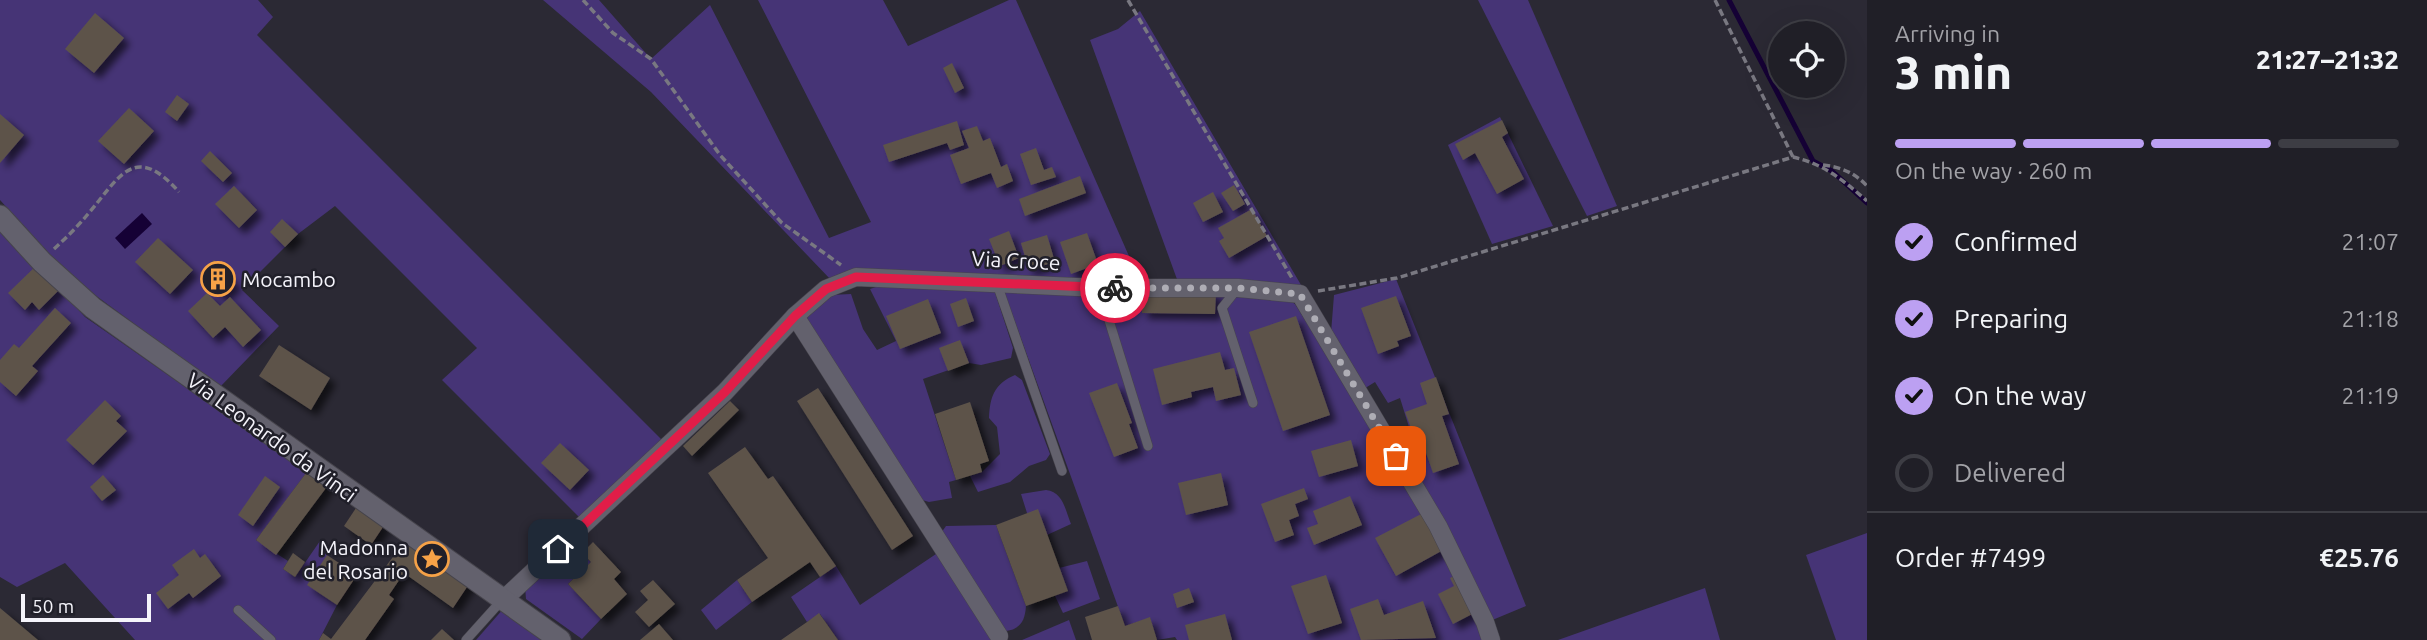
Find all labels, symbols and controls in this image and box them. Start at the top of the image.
map controls [1768,21,1845,98]
button: locate [1768,21,1845,98]
text: Arriving in [1895,21,2000,46]
text: 21:27–21:32 [2256,45,2399,74]
text: 3 min [1895,46,2012,98]
text: On the way · 260 m [1895,158,2092,183]
icon: check [1895,223,1933,261]
text: Confirmed [1954,227,2078,256]
text: 21:07 [2341,229,2399,254]
street label: Via Croce [971,246,1061,274]
courier [1080,253,1150,323]
building icon: Mocambo [199,260,237,298]
place label: Mocambo [242,267,336,291]
icon: bike [1096,269,1134,307]
icon: check [1895,300,1933,338]
text: Preparing [1954,304,2068,333]
text: 21:18 [2341,306,2399,331]
street label: Via Leonardo da Vinci [183,368,361,506]
icon: check [1895,377,1933,415]
text: On the way [1954,381,2086,410]
text: 21:19 [2341,383,2399,408]
pin [1366,426,1426,486]
icon: bag [1377,437,1415,475]
text: Delivered [1954,458,2066,487]
pin [528,519,588,579]
icon: home [539,530,577,568]
place label: Madonna del Rosario [303,535,408,583]
place icon: Madonna del Rosario [413,540,451,578]
text: Order #7499 [1895,543,2046,572]
text: €25.76 [2319,543,2399,572]
scale bar [21,591,150,623]
text: 50 m [32,595,74,617]

